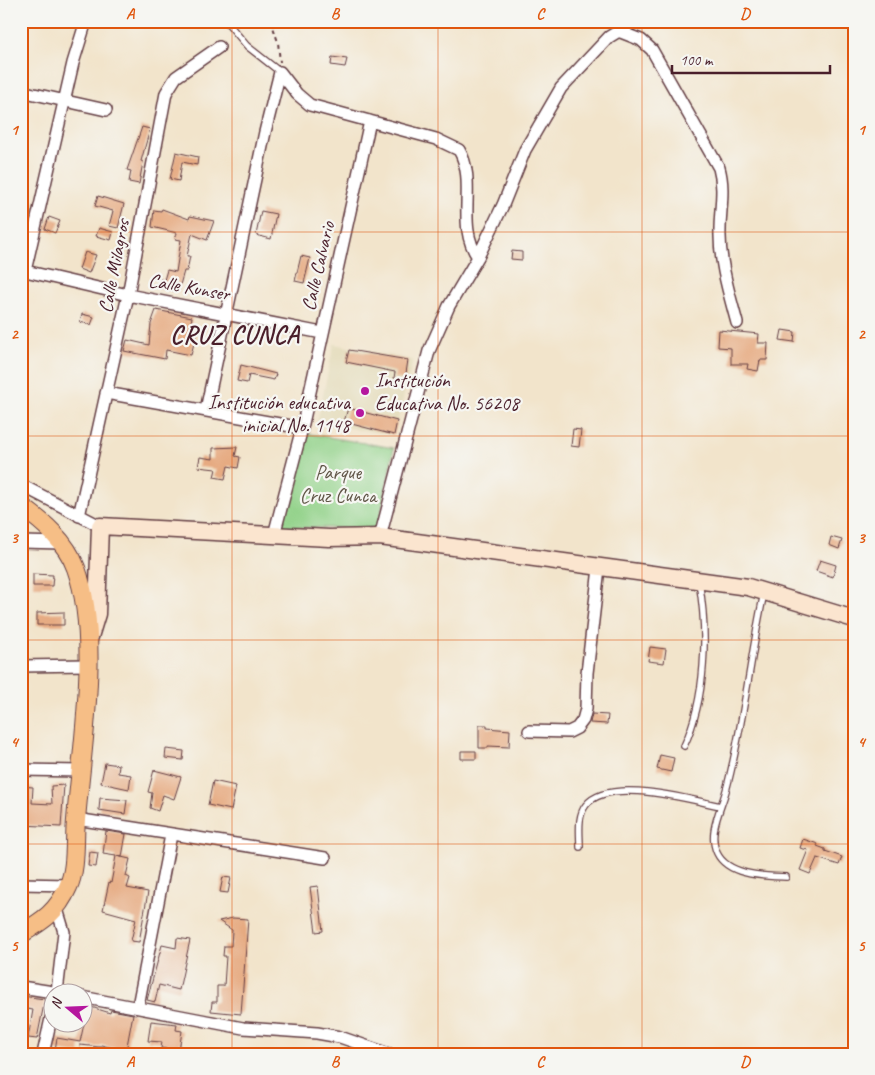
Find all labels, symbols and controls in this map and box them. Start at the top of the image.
text: A [126,4,136,24]
text: B [331,4,341,24]
text: C [536,4,546,24]
text: D [740,4,751,24]
scale bar [672,42,830,74]
text: 100 m [680,51,714,70]
text: 1 [10,120,19,140]
text: 1 [857,120,866,140]
street label: Calle Milagros [93,215,136,315]
street label: Calle Calvario [296,218,341,313]
street label: Calle Kunser [146,268,233,307]
district label: CRUZ CUNCA [170,319,301,351]
text: 2 [10,324,19,344]
text: 2 [857,324,866,344]
place label: Institución Educativa No. 56208 [375,368,521,416]
marker: Institución Educativa No. 56208 [359,385,371,397]
place label: Institución educativa inicial No. 1148 [208,390,352,438]
marker: Institución educativa inicial No. 1148 [354,407,366,419]
park label: Parque Cruz Cunca [300,460,378,508]
text: 3 [10,528,19,548]
text: 3 [857,528,866,548]
text: 4 [10,732,19,752]
text: 4 [857,732,866,752]
text: 5 [11,936,20,956]
text: 5 [858,936,867,956]
north arrow [42,982,92,1032]
text: N [47,995,66,1011]
text: A [126,1052,136,1072]
text: B [331,1052,341,1072]
text: C [536,1052,546,1072]
text: D [740,1052,751,1072]

